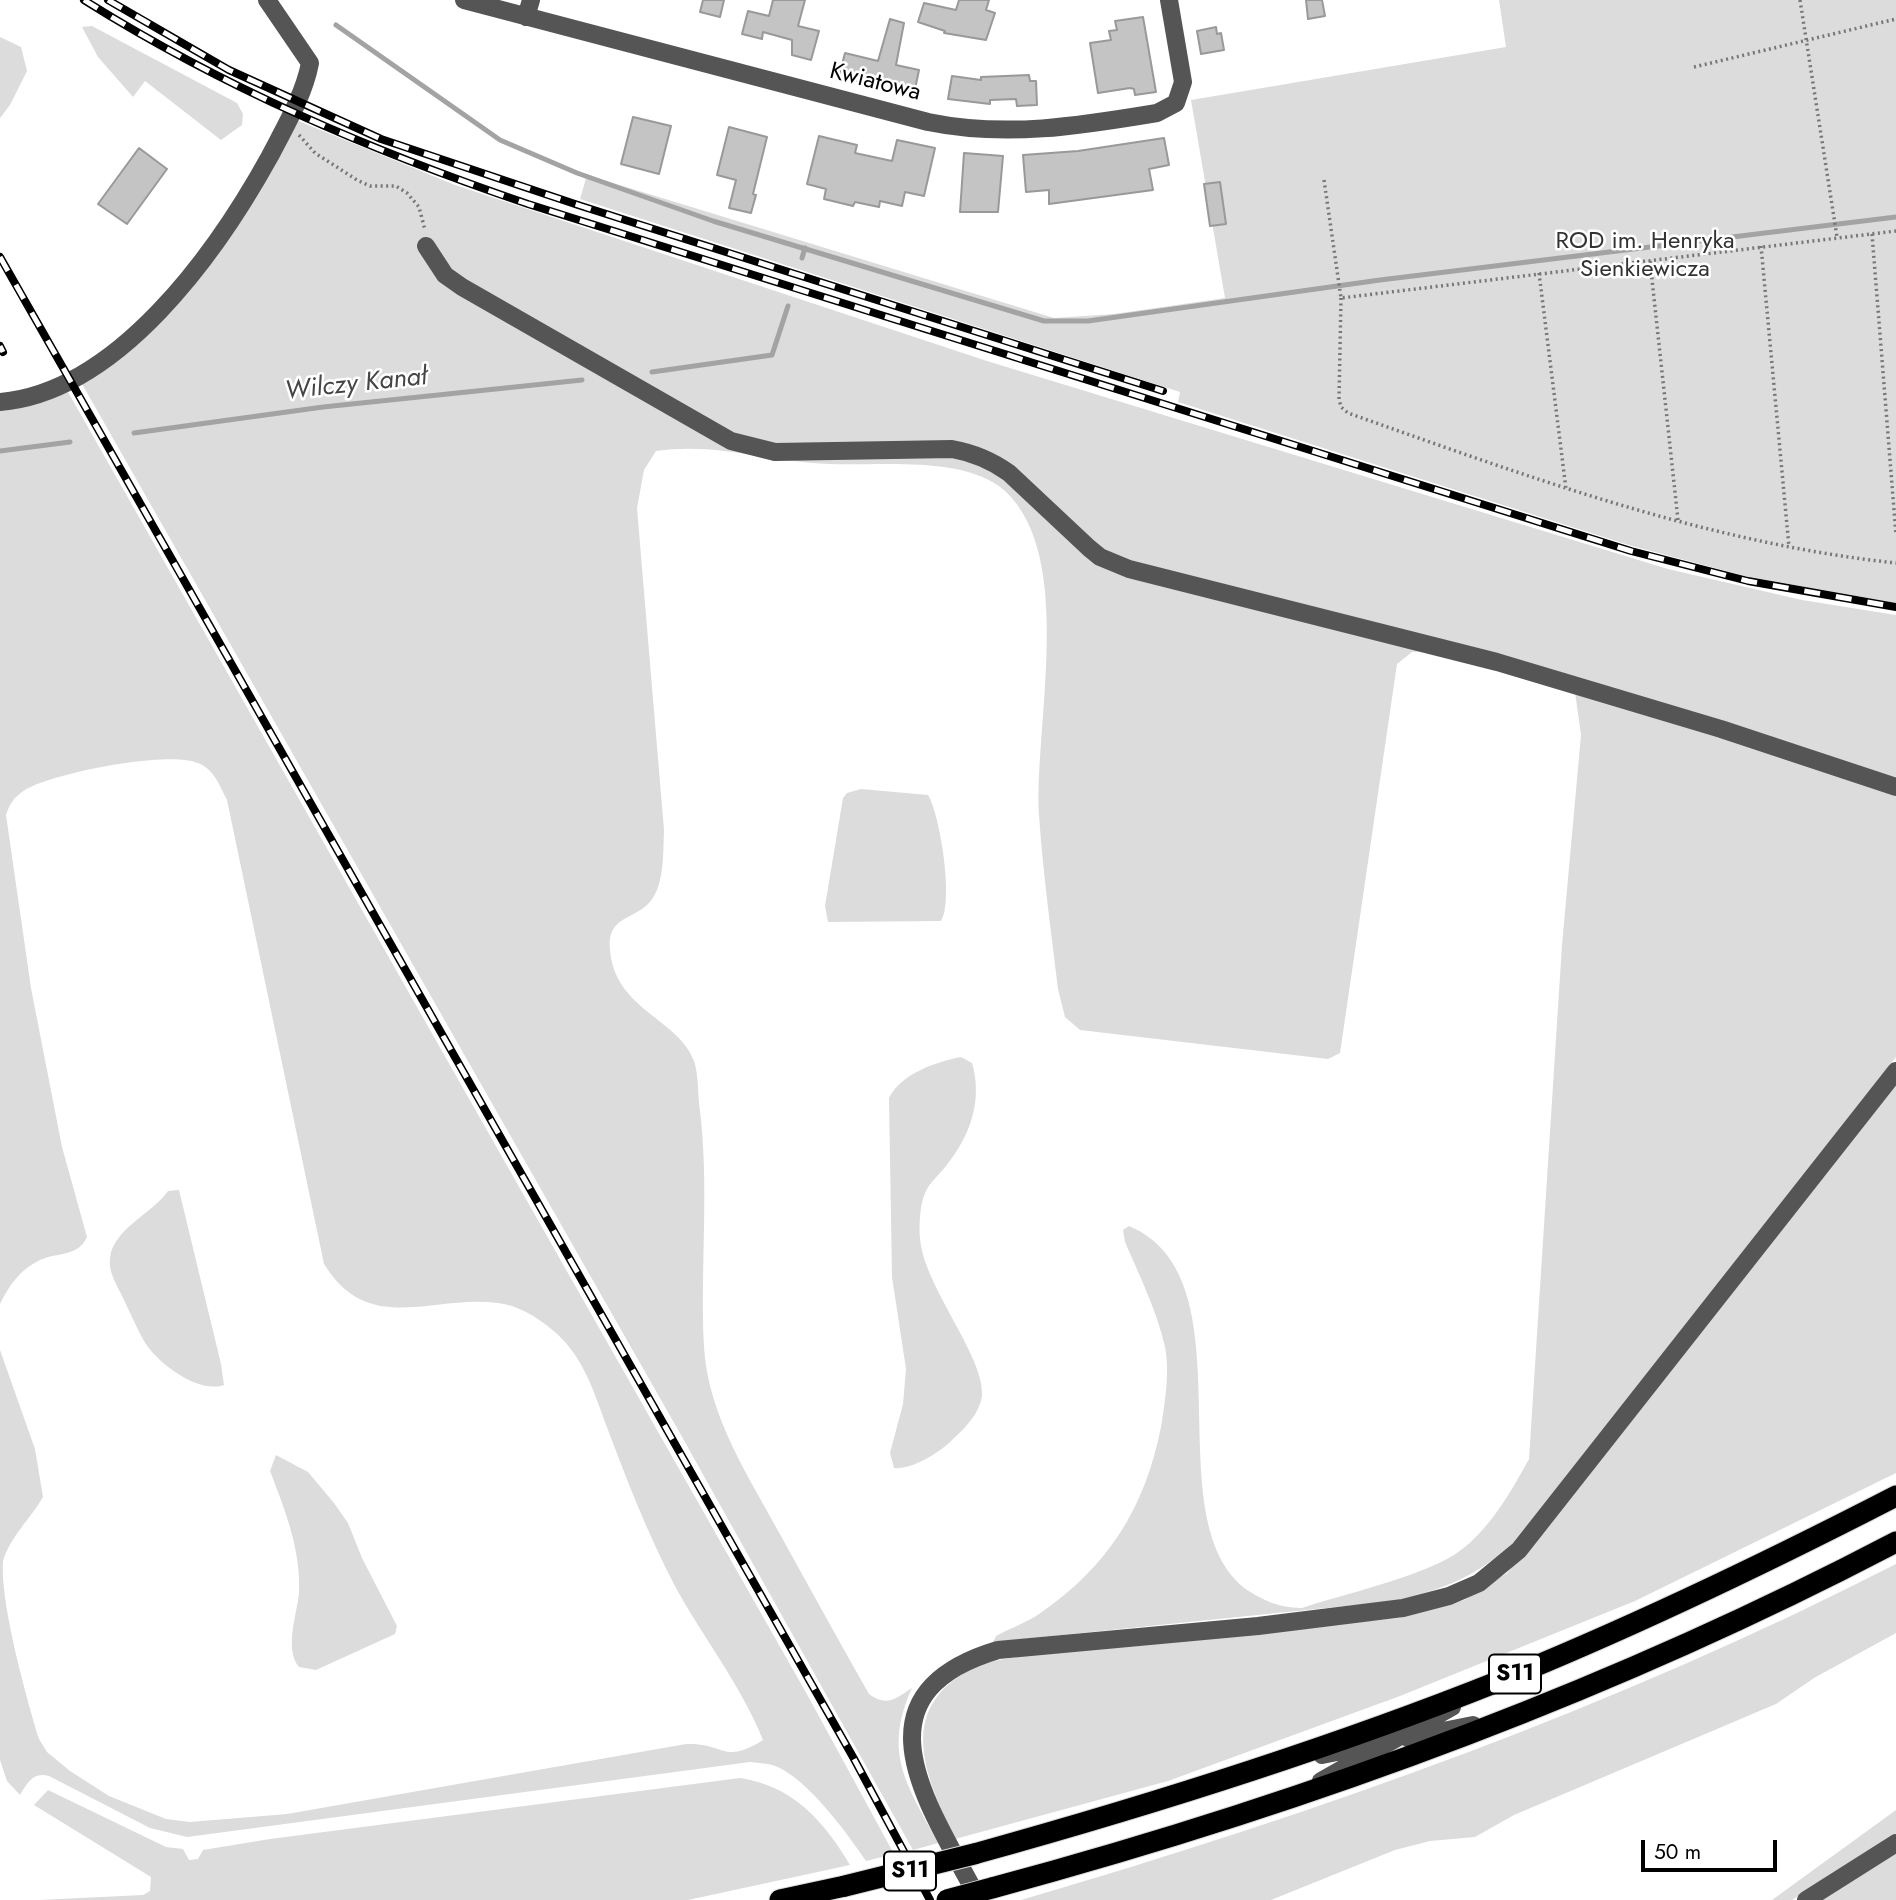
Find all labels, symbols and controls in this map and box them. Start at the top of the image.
street label: Kwiatowa [826,58,924,108]
park label: ROD im. Henryka Sienkiewicza [1555,228,1735,284]
water label: Wilczy Kanał [284,362,428,408]
road number: S11 [1489,1654,1541,1694]
scale bar [1644,1826,1780,1870]
text: 50 m [1654,1837,1701,1867]
road number: S11 [884,1852,936,1890]

